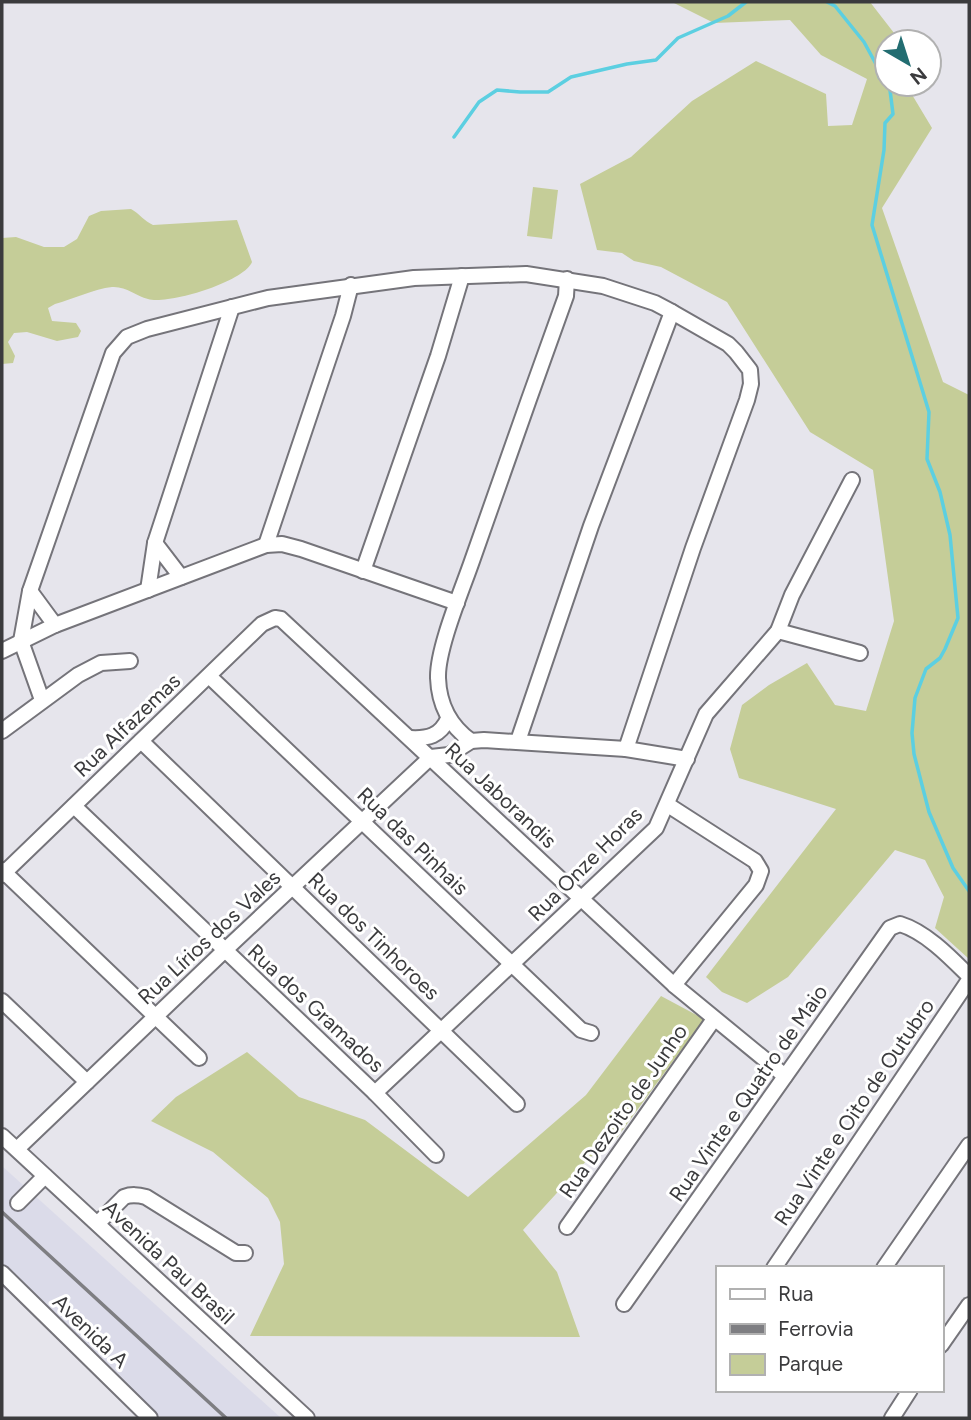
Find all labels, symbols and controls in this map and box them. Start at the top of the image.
north arrow [873,28,943,98]
text: N [905,62,931,89]
street label: Rua Alfazemas [69,668,185,782]
street label: Rua Jaborandis [440,737,562,853]
street label: Rua das Pinhais [352,782,474,900]
street label: Rua Onze Horas [523,802,647,926]
street label: Rua Lírios dos Vales [133,865,285,1009]
street label: Rua dos Tinhoroes [303,867,445,1005]
street label: Rua dos Gramados [243,939,389,1077]
street label: Rua Vinte e Quatro de Maio [664,980,832,1206]
street label: Rua Vinte e Oito de Outubro [769,994,939,1230]
street label: Rua Dezoito de Junho [554,1019,692,1203]
street label: Avenida Pau Brasil [98,1195,240,1329]
legend [716,1266,943,1392]
text: Rua [778,1281,814,1306]
street label: Avenida A [48,1289,134,1373]
text: Ferrovia [778,1316,853,1341]
text: Parque [778,1351,843,1376]

